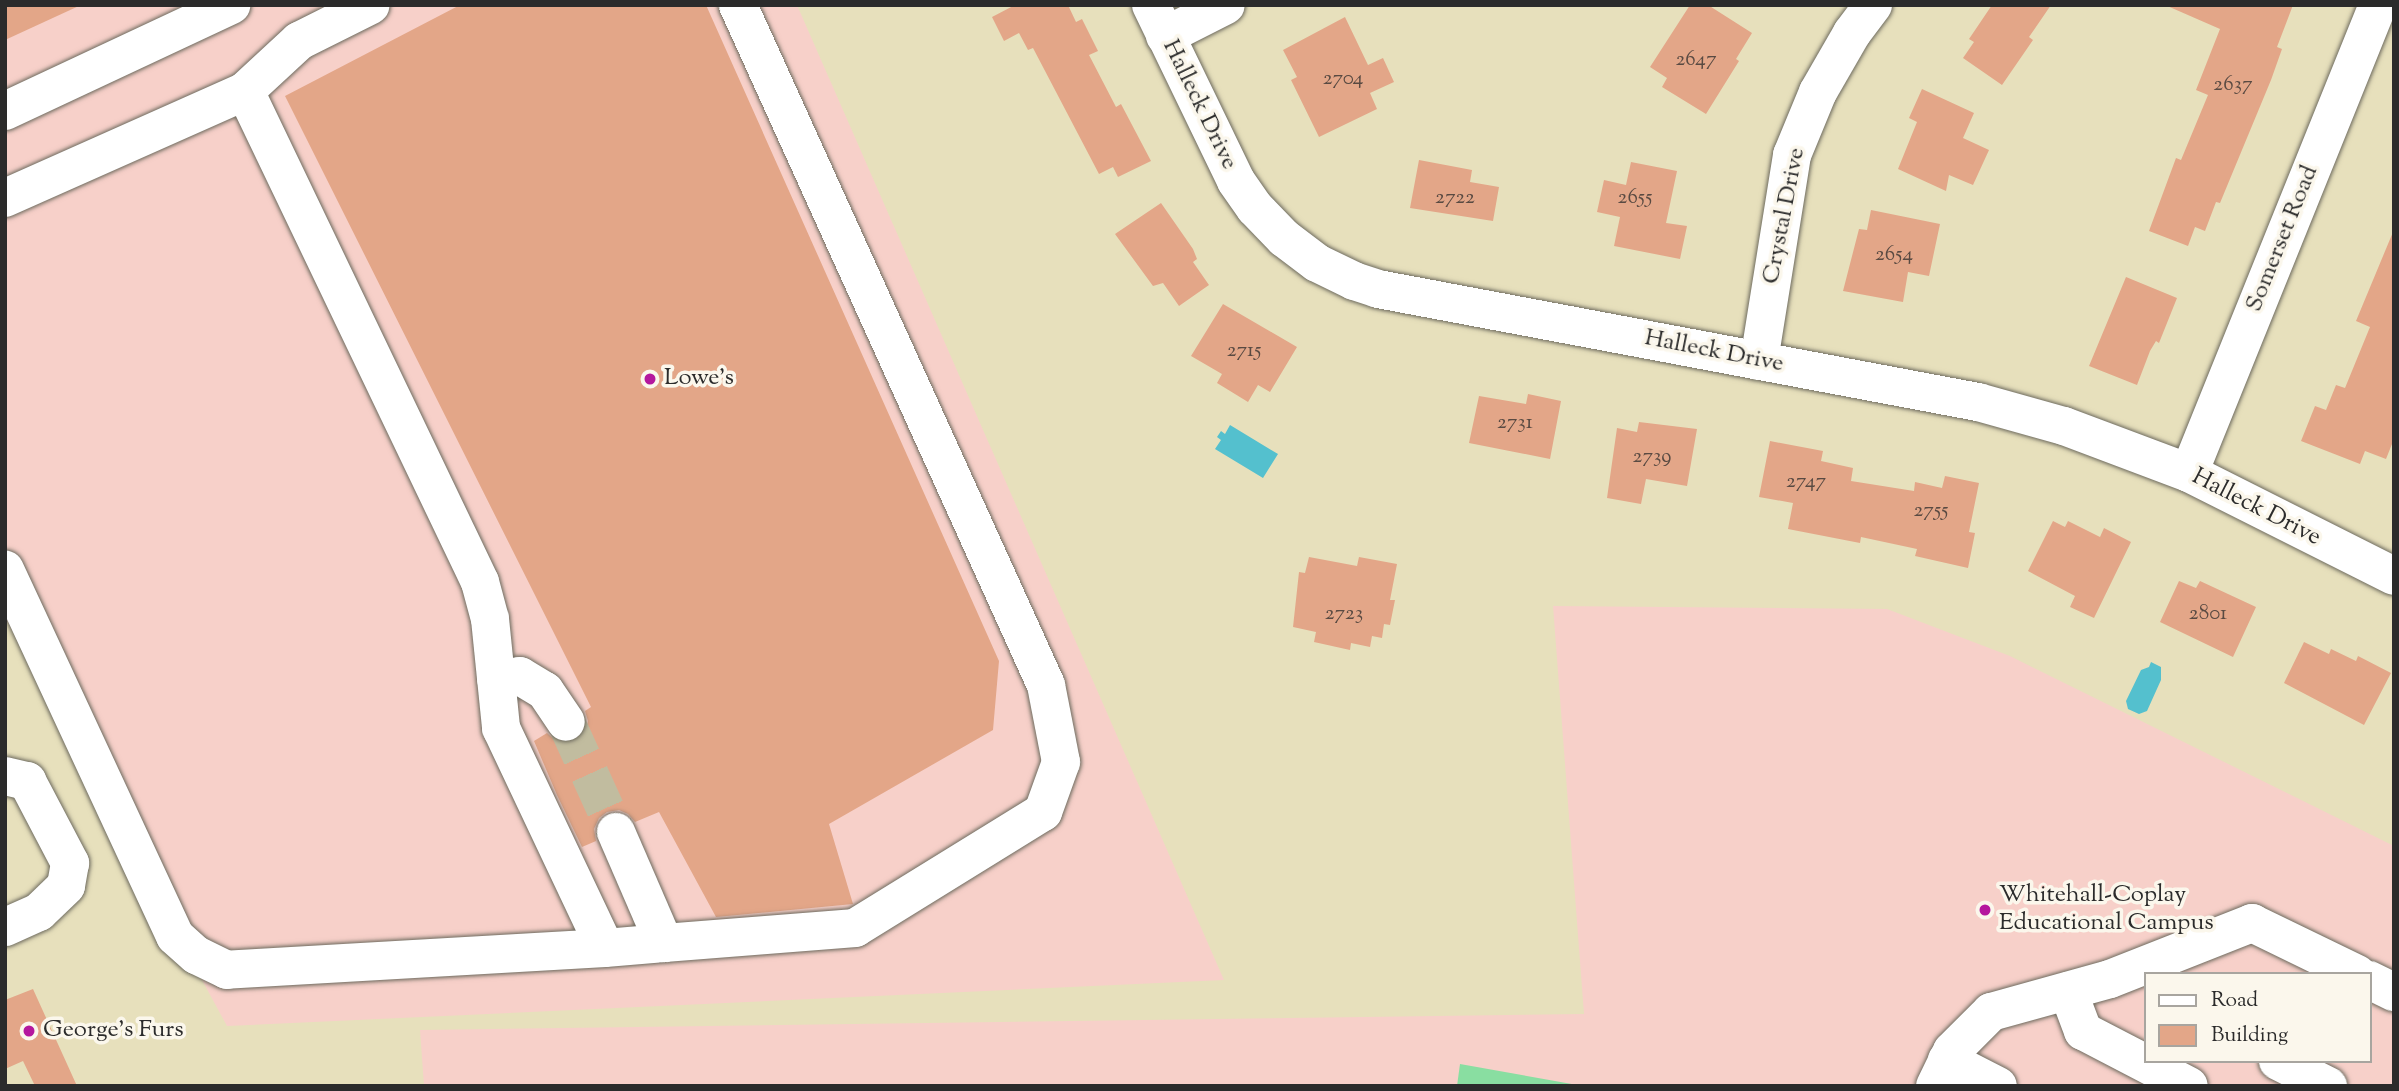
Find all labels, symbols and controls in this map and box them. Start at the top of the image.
street label: Halleck Drive [1155,35,1243,175]
house number: 2647 [1676,47,1716,73]
house number: 2704 [1323,66,1363,92]
house number: 2637 [2213,72,2253,98]
street label: Crystal Drive [1758,145,1812,287]
street label: Somerset Road [2241,162,2325,316]
house number: 2722 [1435,185,1475,211]
house number: 2655 [1618,185,1652,211]
house number: 2654 [1875,242,1913,268]
street label: Halleck Drive [1642,324,1786,380]
house number: 2715 [1227,338,1261,364]
place label: Lowe's [664,365,734,393]
marker: Lowe's [642,371,658,387]
house number: 2731 [1497,410,1533,436]
house number: 2739 [1633,444,1671,470]
street label: Halleck Drive [2187,463,2325,553]
house number: 2747 [1786,469,1826,495]
house number: 2755 [1914,498,1948,524]
house number: 2723 [1325,601,1363,627]
house number: 2801 [2189,601,2227,627]
place label: Whitehall-Coplay Educational Campus [1999,882,2214,938]
marker: Whitehall-Coplay Educational Campus [1977,902,1993,918]
legend [2144,972,2371,1063]
text: Road [2211,986,2258,1016]
place label: George's Furs [43,1017,184,1045]
text: Building [2211,1021,2288,1051]
marker: George's Furs [21,1023,37,1039]

